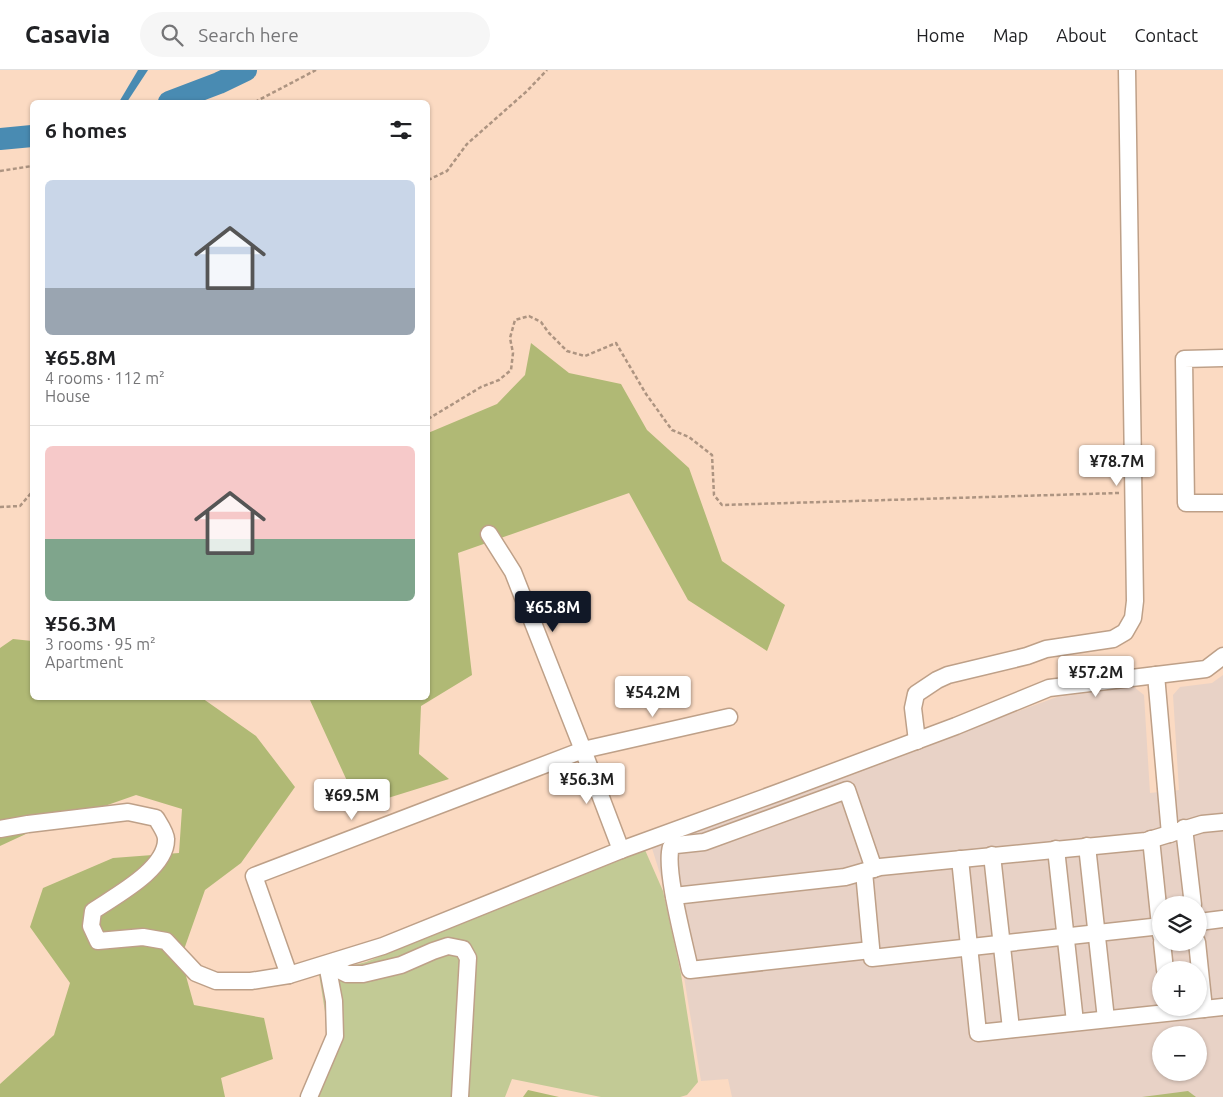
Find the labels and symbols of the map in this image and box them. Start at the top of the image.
pin: ¥78.7M [1076,444,1158,487]
pin: ¥65.8M [512,590,594,633]
pin: ¥57.2M [1055,656,1137,698]
pin: ¥54.2M [612,676,694,718]
pin: ¥56.3M [546,762,628,805]
pin: ¥69.5M [311,778,393,821]

